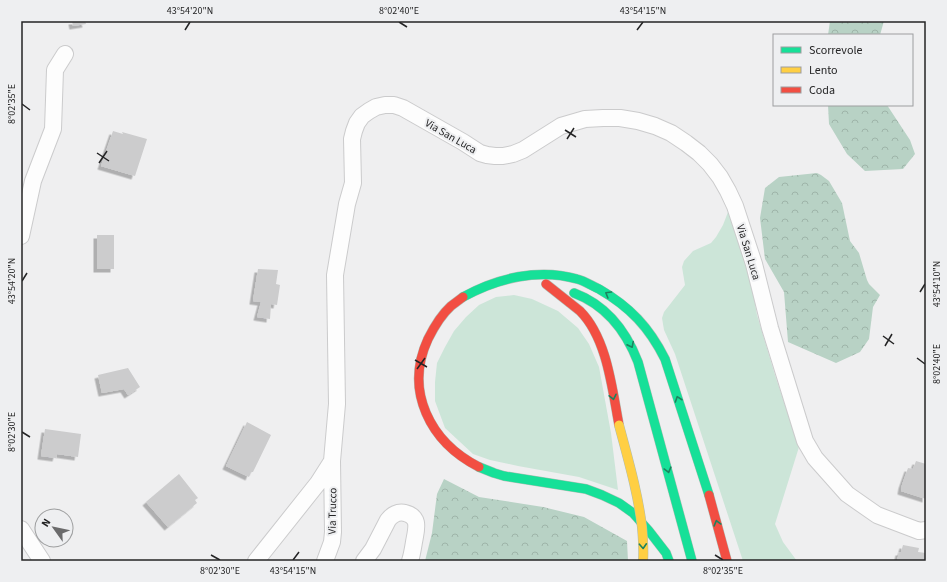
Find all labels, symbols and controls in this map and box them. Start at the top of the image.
text: 43°54'20"N [167,4,213,18]
text: 8°02'40"E [379,4,419,18]
text: 43°54'15"N [620,4,666,18]
legend [773,34,913,106]
text: Scorrevole [809,42,862,59]
text: Lento [809,62,838,79]
text: Coda [809,82,835,99]
text: 8°02'35"E [5,84,19,124]
street label: Via San Luca [422,116,479,157]
street label: Via San Luca [733,222,764,282]
text: 43°54'20"N [5,258,19,304]
text: 43°54'10"N [930,261,944,307]
one-way arrow [605,292,612,299]
one-way arrow [626,341,634,348]
text: 8°02'40"E [930,344,944,384]
one-way arrow [609,394,617,400]
one-way arrow [674,396,683,403]
text: 8°02'30"E [5,412,19,452]
one-way arrow [663,466,671,473]
street label: Via Trucco [325,487,340,535]
north arrow [34,508,74,548]
text: N [38,516,54,530]
one-way arrow [713,520,721,527]
one-way arrow [639,543,648,549]
text: 8°02'30"E [200,564,240,578]
text: 43°54'15"N [270,564,316,578]
text: 8°02'35"E [703,564,743,578]

